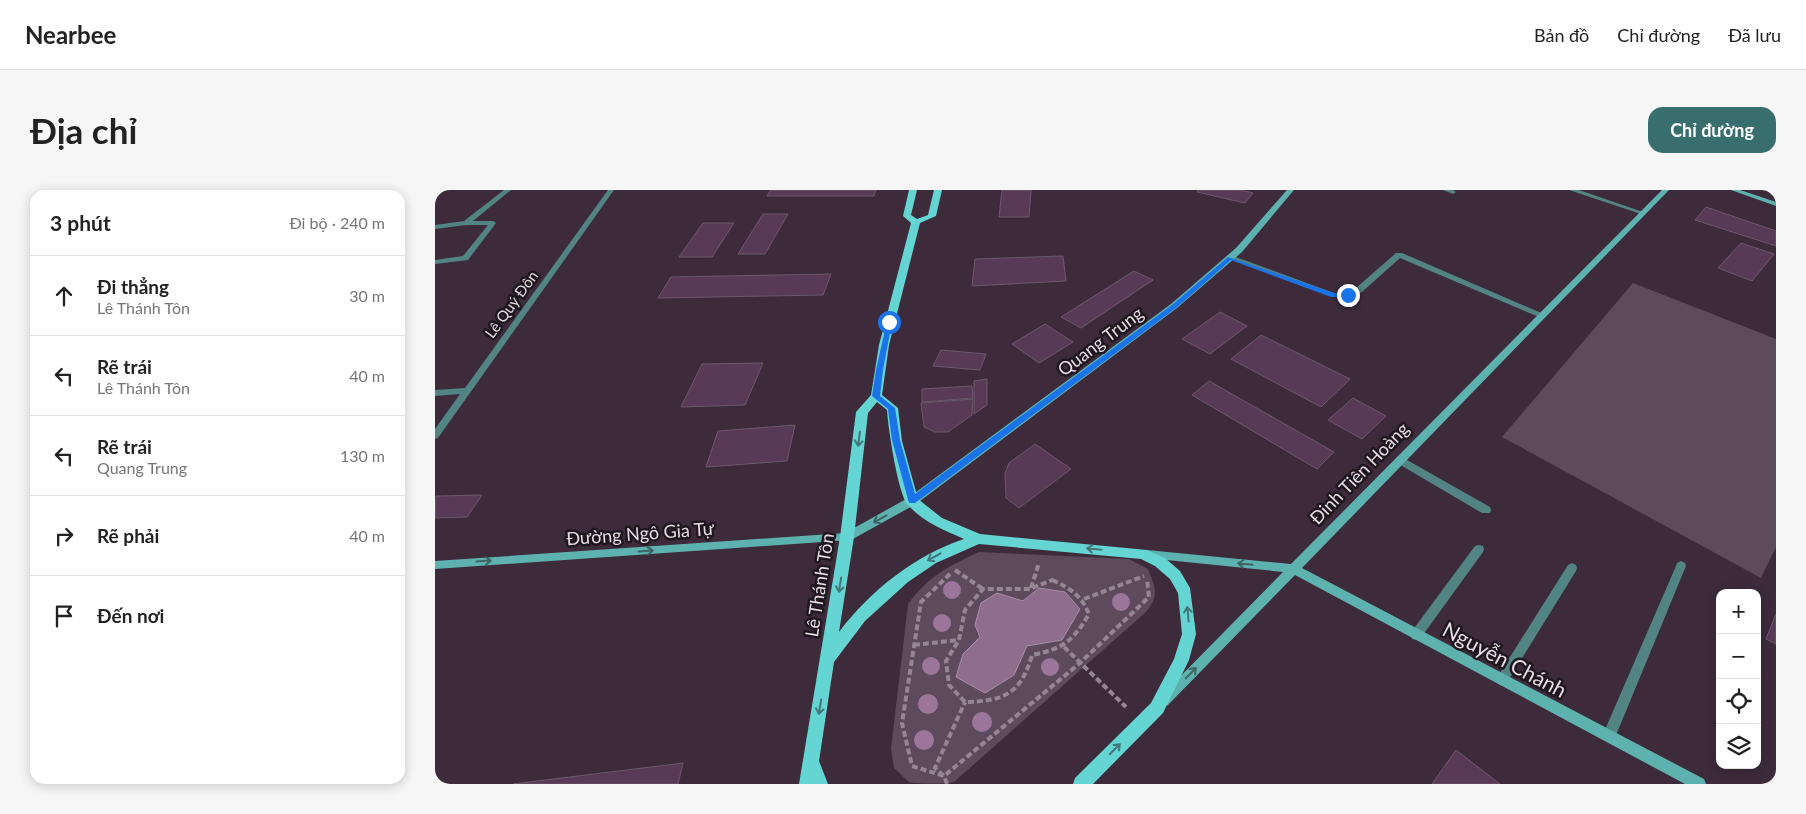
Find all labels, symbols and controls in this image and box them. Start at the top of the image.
text: Nearbee [25,20,116,49]
text: Bản đồ [1534,24,1589,46]
text: Chỉ đường [1617,24,1700,46]
text: Đã lưu [1728,24,1781,46]
button: Chỉ đường [1648,107,1776,153]
text: Địa chỉ [30,109,137,151]
text: 3 phút [50,210,111,235]
text: Đi bộ · 240 m [289,213,385,232]
street label: Lê Quý Đôn [481,267,541,341]
text: Đi thẳng [97,275,169,298]
icon: ahead [50,282,78,310]
route end [1337,284,1360,307]
text: 30 m [349,286,385,305]
text: Lê Thánh Tôn [97,298,190,317]
street label: Quang Trung [1053,302,1147,380]
route start [878,311,901,334]
text: Rẽ trái [97,355,152,378]
icon: left [50,362,78,390]
text: 40 m [349,366,385,385]
text: Lê Thánh Tôn [97,378,190,397]
street label: Đinh Tiên Hoàng [1305,417,1413,529]
one-way arrow [854,431,864,447]
text: Rẽ trái [97,435,152,458]
icon: left [50,442,78,470]
text: 130 m [340,446,385,465]
text: Quang Trung [97,458,187,477]
one-way arrow [873,515,888,524]
street label: Đường Ngô Gia Tự [565,517,715,549]
icon: right [50,522,78,550]
text: Rẽ phải [97,524,159,547]
text: 40 m [349,526,385,545]
street label: Lê Thánh Tôn [800,532,838,638]
one-way arrow [1086,544,1102,554]
one-way arrow [638,546,654,555]
one-way arrow [927,553,942,562]
one-way arrow [475,557,491,566]
one-way arrow [1237,559,1253,569]
one-way arrow [834,577,844,593]
map controls [1716,589,1761,769]
button: + [1716,589,1761,634]
icon: arrive [50,602,78,630]
text: Đến nơi [97,604,164,627]
one-way arrow [1183,606,1192,622]
street label: Nguyễn Chánh [1439,616,1571,702]
button: − [1716,634,1761,679]
one-way arrow [1185,668,1197,680]
button: locate [1716,679,1761,724]
one-way arrow [815,698,825,714]
button: layers [1716,724,1761,769]
one-way arrow [1109,743,1121,756]

